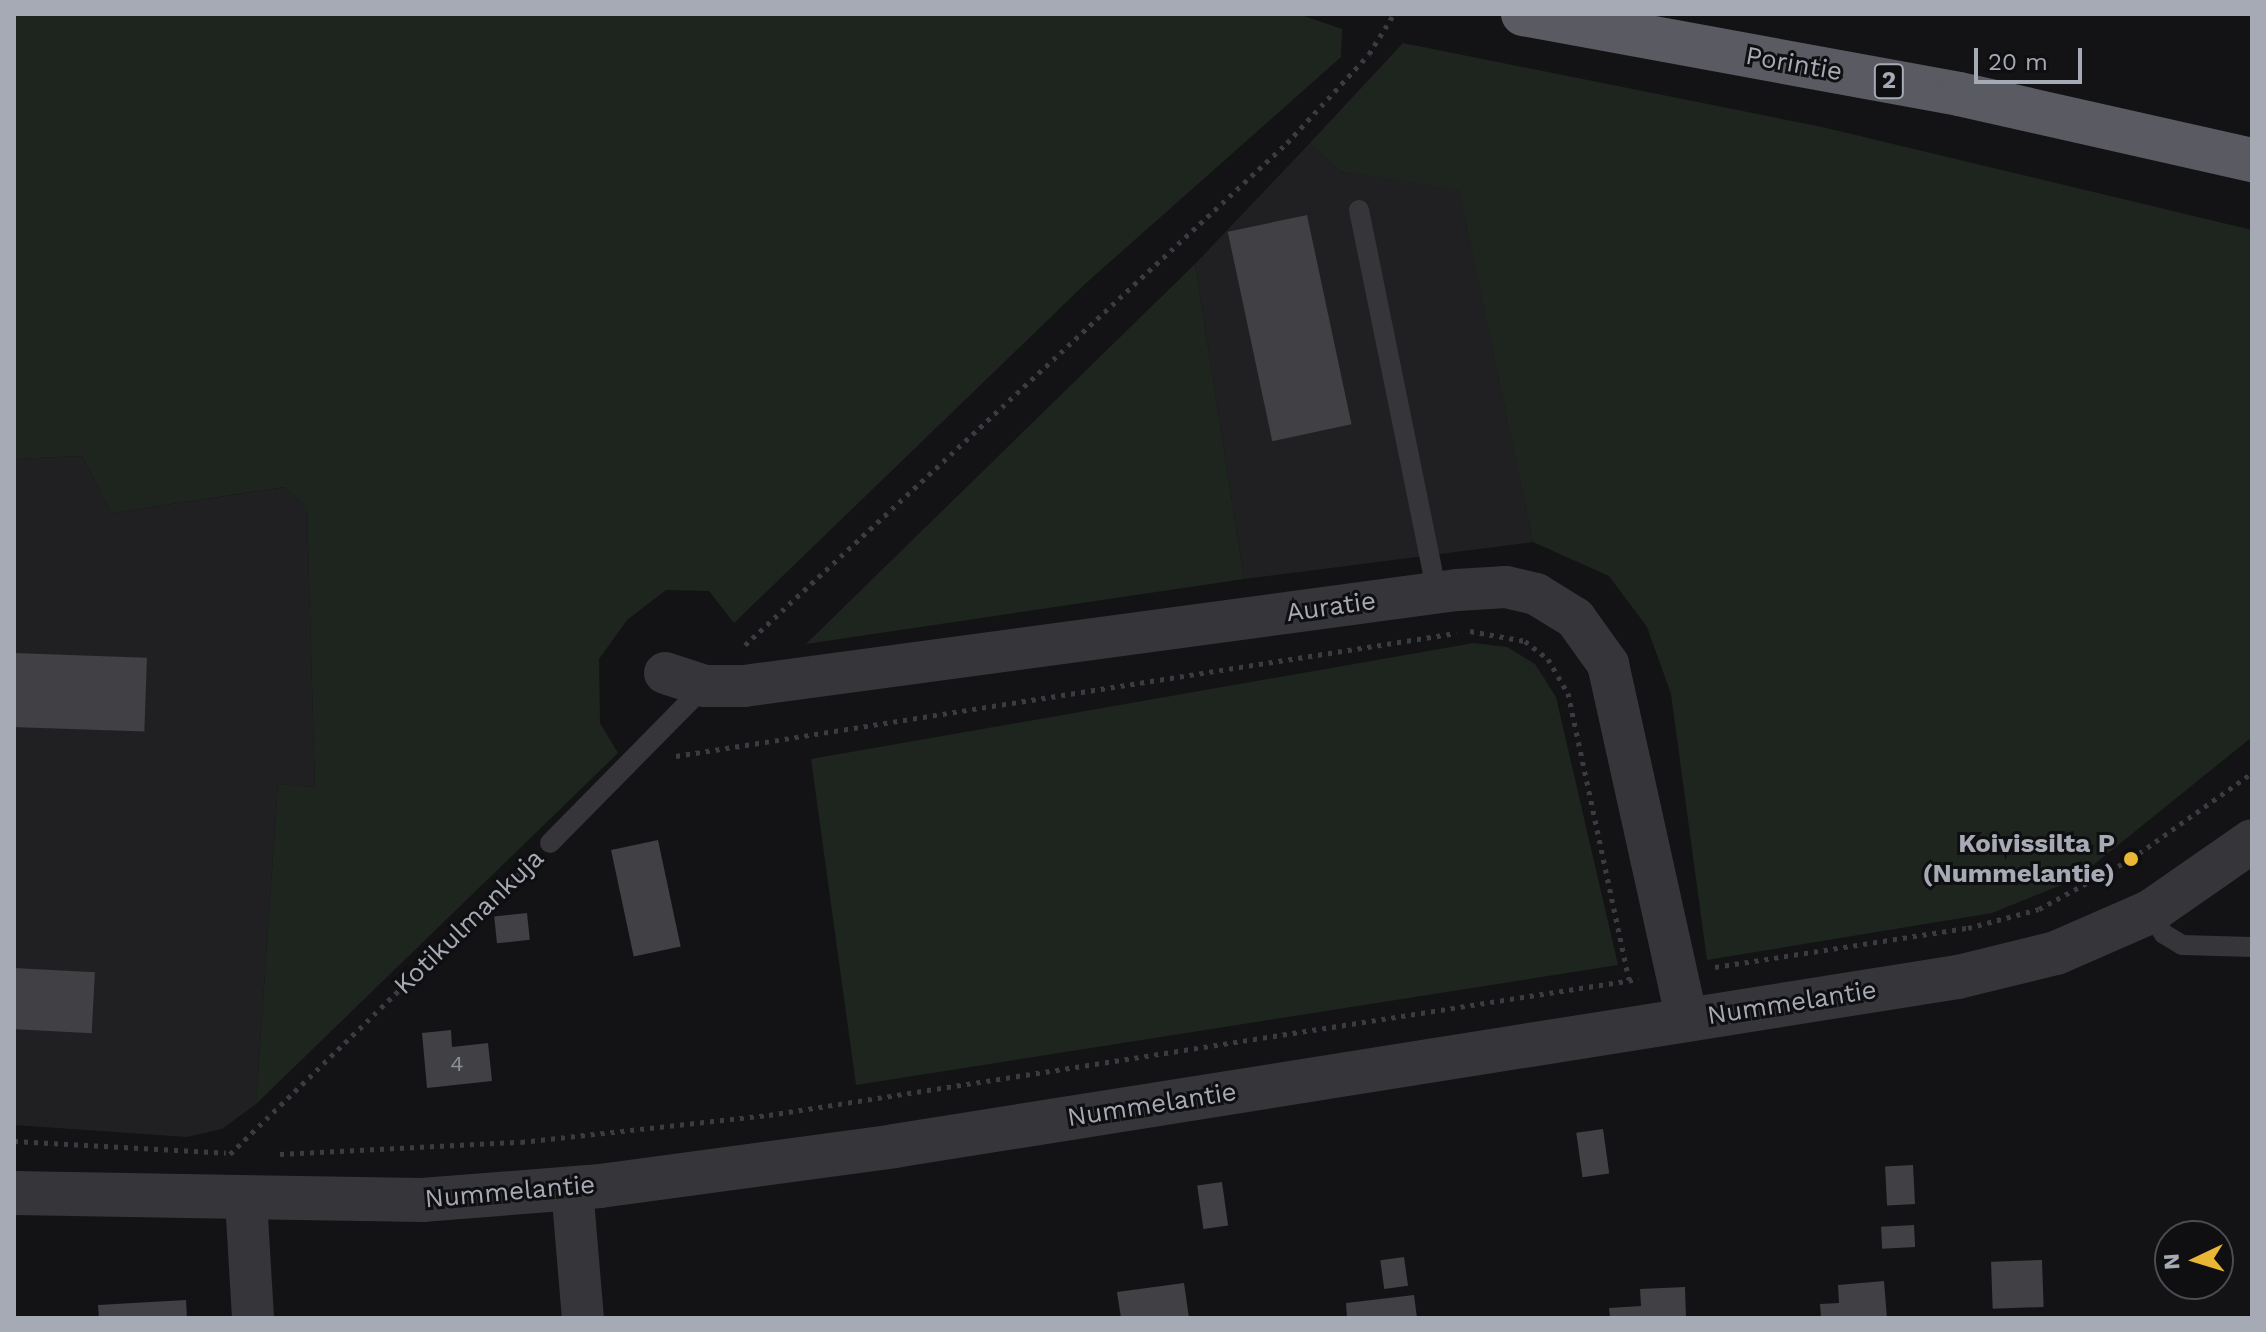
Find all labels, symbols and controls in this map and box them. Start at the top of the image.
scale bar [1978,32,2086,82]
street label: Porintie [1743,40,1845,88]
text: 20 m [1988,48,2048,76]
road number: 2 [1873,61,1905,101]
street label: Auratie [1284,585,1378,629]
place label: Koivissilta P (Nummelantie) [1923,828,2115,890]
street label: Kotikulmankuja [388,843,550,1001]
marker: Koivissilta P (Nummelantie) [2122,850,2140,868]
street label: Nummelantie [1705,974,1879,1032]
house number: 4 [450,1051,464,1077]
street label: Nummelantie [1065,1076,1239,1134]
street label: Nummelantie [424,1169,596,1215]
north arrow [2154,1220,2234,1300]
text: N [2159,1253,2185,1271]

